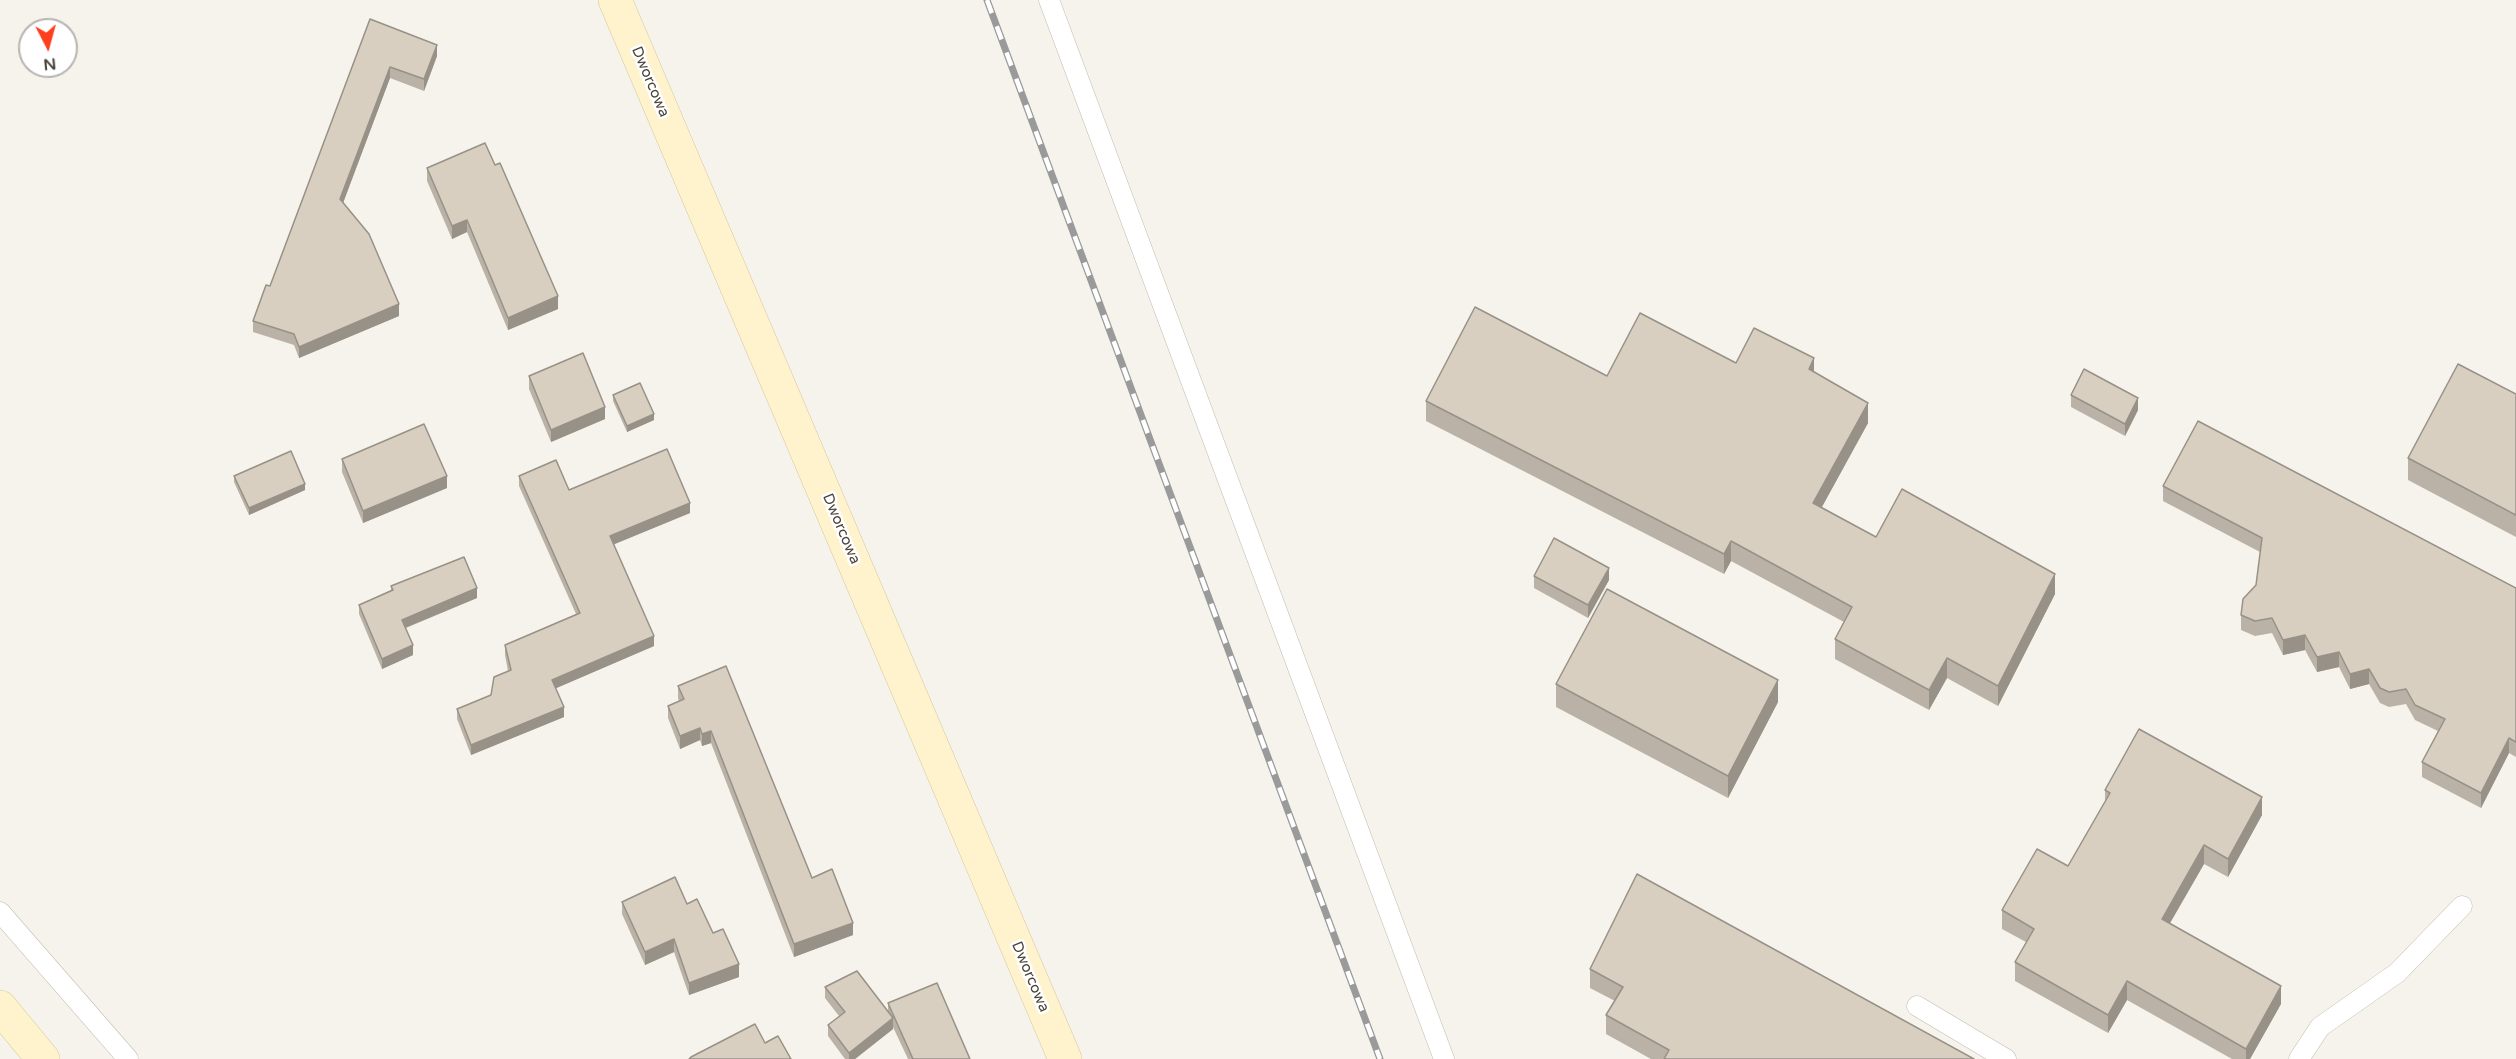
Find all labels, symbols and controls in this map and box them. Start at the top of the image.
north arrow [18,18,78,78]
street label: Dworcowa [627,44,673,120]
text: N [42,53,57,75]
street label: Dworcowa [818,491,864,567]
street label: Dworcowa [1007,939,1053,1015]

